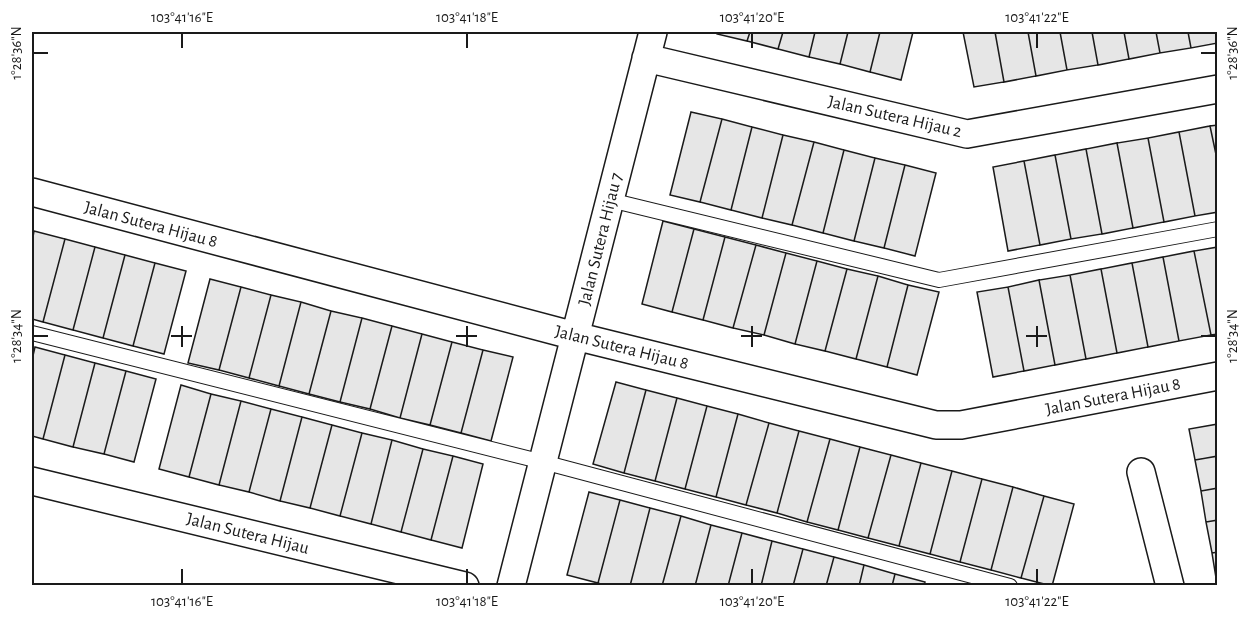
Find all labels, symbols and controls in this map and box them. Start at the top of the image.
text: 103°41'16"E [151,10,213,25]
text: 103°41'18"E [436,10,498,25]
text: 103°41'20"E [720,10,784,25]
text: 103°41'22"E [1005,10,1069,25]
text: 1°28'36"N [9,26,24,80]
text: 1°28'36"N [1225,26,1240,80]
street label: Jalan Sutera Hijau 2 [826,93,963,141]
street label: Jalan Sutera Hijau 7 [576,171,626,307]
street label: Jalan Sutera Hijau 8 [82,199,219,251]
text: 1°28'34"N [9,309,24,363]
text: 1°28'34"N [1225,309,1240,363]
street label: Jalan Sutera Hijau 8 [553,323,690,373]
street label: Jalan Sutera Hijau 8 [1044,375,1182,419]
street label: Jalan Sutera Hijau [185,510,311,558]
text: 103°41'16"E [151,594,213,609]
text: 103°41'18"E [436,594,498,609]
text: 103°41'20"E [720,594,784,609]
text: 103°41'22"E [1005,594,1069,609]

